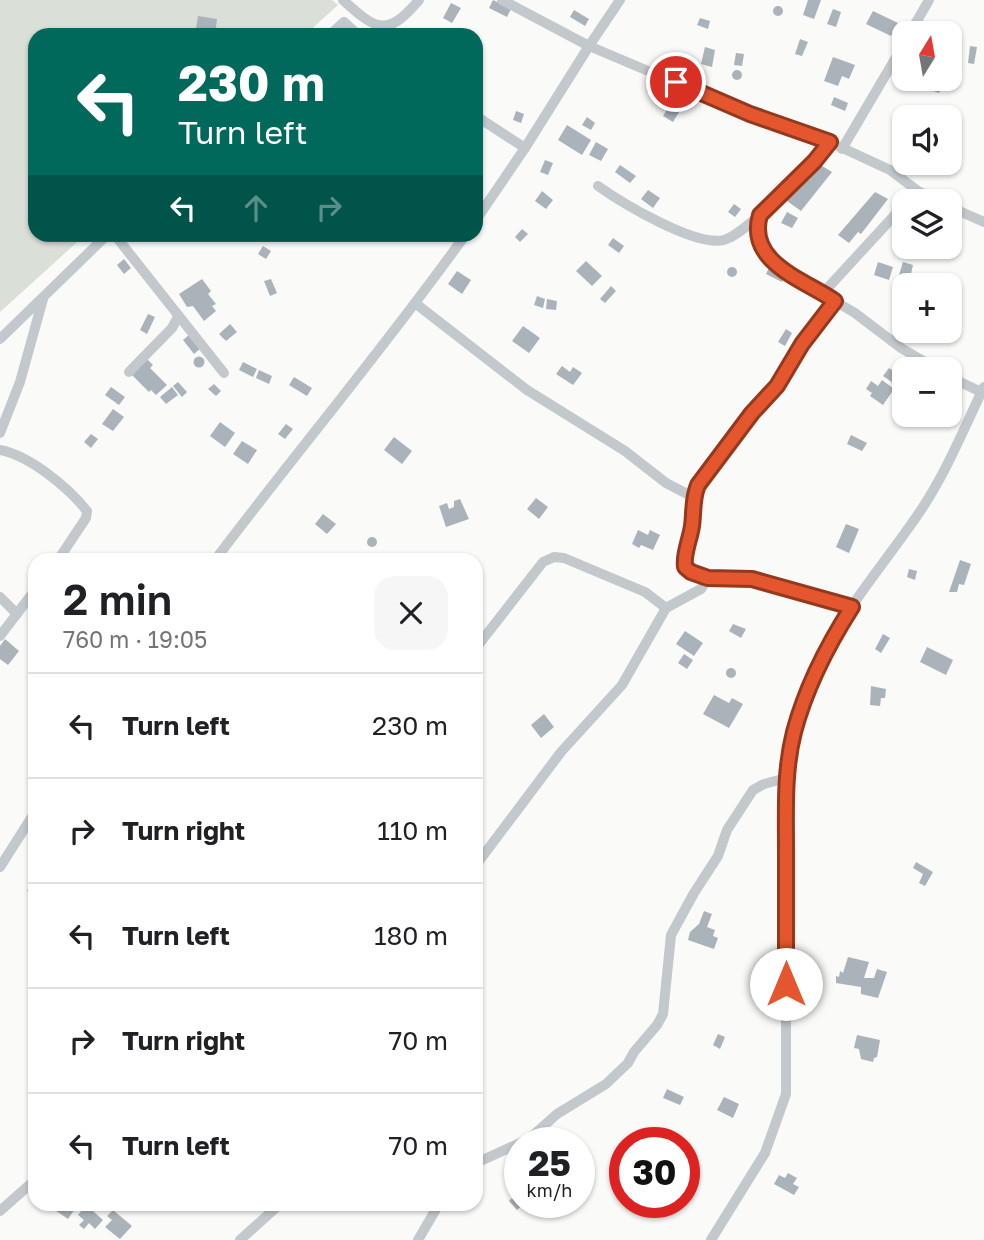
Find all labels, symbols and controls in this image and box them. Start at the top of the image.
north arrow [892,21,962,91]
map controls [892,21,962,427]
pin [646,52,706,112]
text: 230 m [178,53,325,112]
icon: left [63,56,154,147]
icon: arrive [657,63,695,101]
button: sound [892,105,962,175]
text: Turn left [178,113,307,151]
icon: left [164,189,202,227]
icon: ahead [237,189,275,227]
icon: right [310,189,348,227]
button: layers [892,189,962,259]
button: + [892,273,962,343]
button: − [892,357,962,427]
text: 2 min [63,574,172,624]
button: close [374,576,448,650]
text: 760 m · 19:05 [63,625,207,653]
icon: left [63,707,101,745]
text: Turn left [122,710,230,741]
text: 230 m [372,710,448,741]
icon: right [63,812,101,850]
text: Turn right [122,815,245,846]
text: 110 m [377,815,448,846]
icon: left [63,917,101,955]
text: Turn left [122,920,230,951]
text: 180 m [374,920,448,951]
position arrow [749,947,823,1021]
icon: right [63,1022,101,1060]
text: Turn right [122,1025,245,1056]
text: 70 m [389,1025,448,1056]
icon: left [63,1127,101,1165]
speed limit sign: 30 [609,1127,700,1218]
text: Turn left [122,1130,230,1161]
text: 70 m [389,1130,448,1161]
text: 25 [528,1142,571,1184]
text: km/h [527,1179,572,1201]

